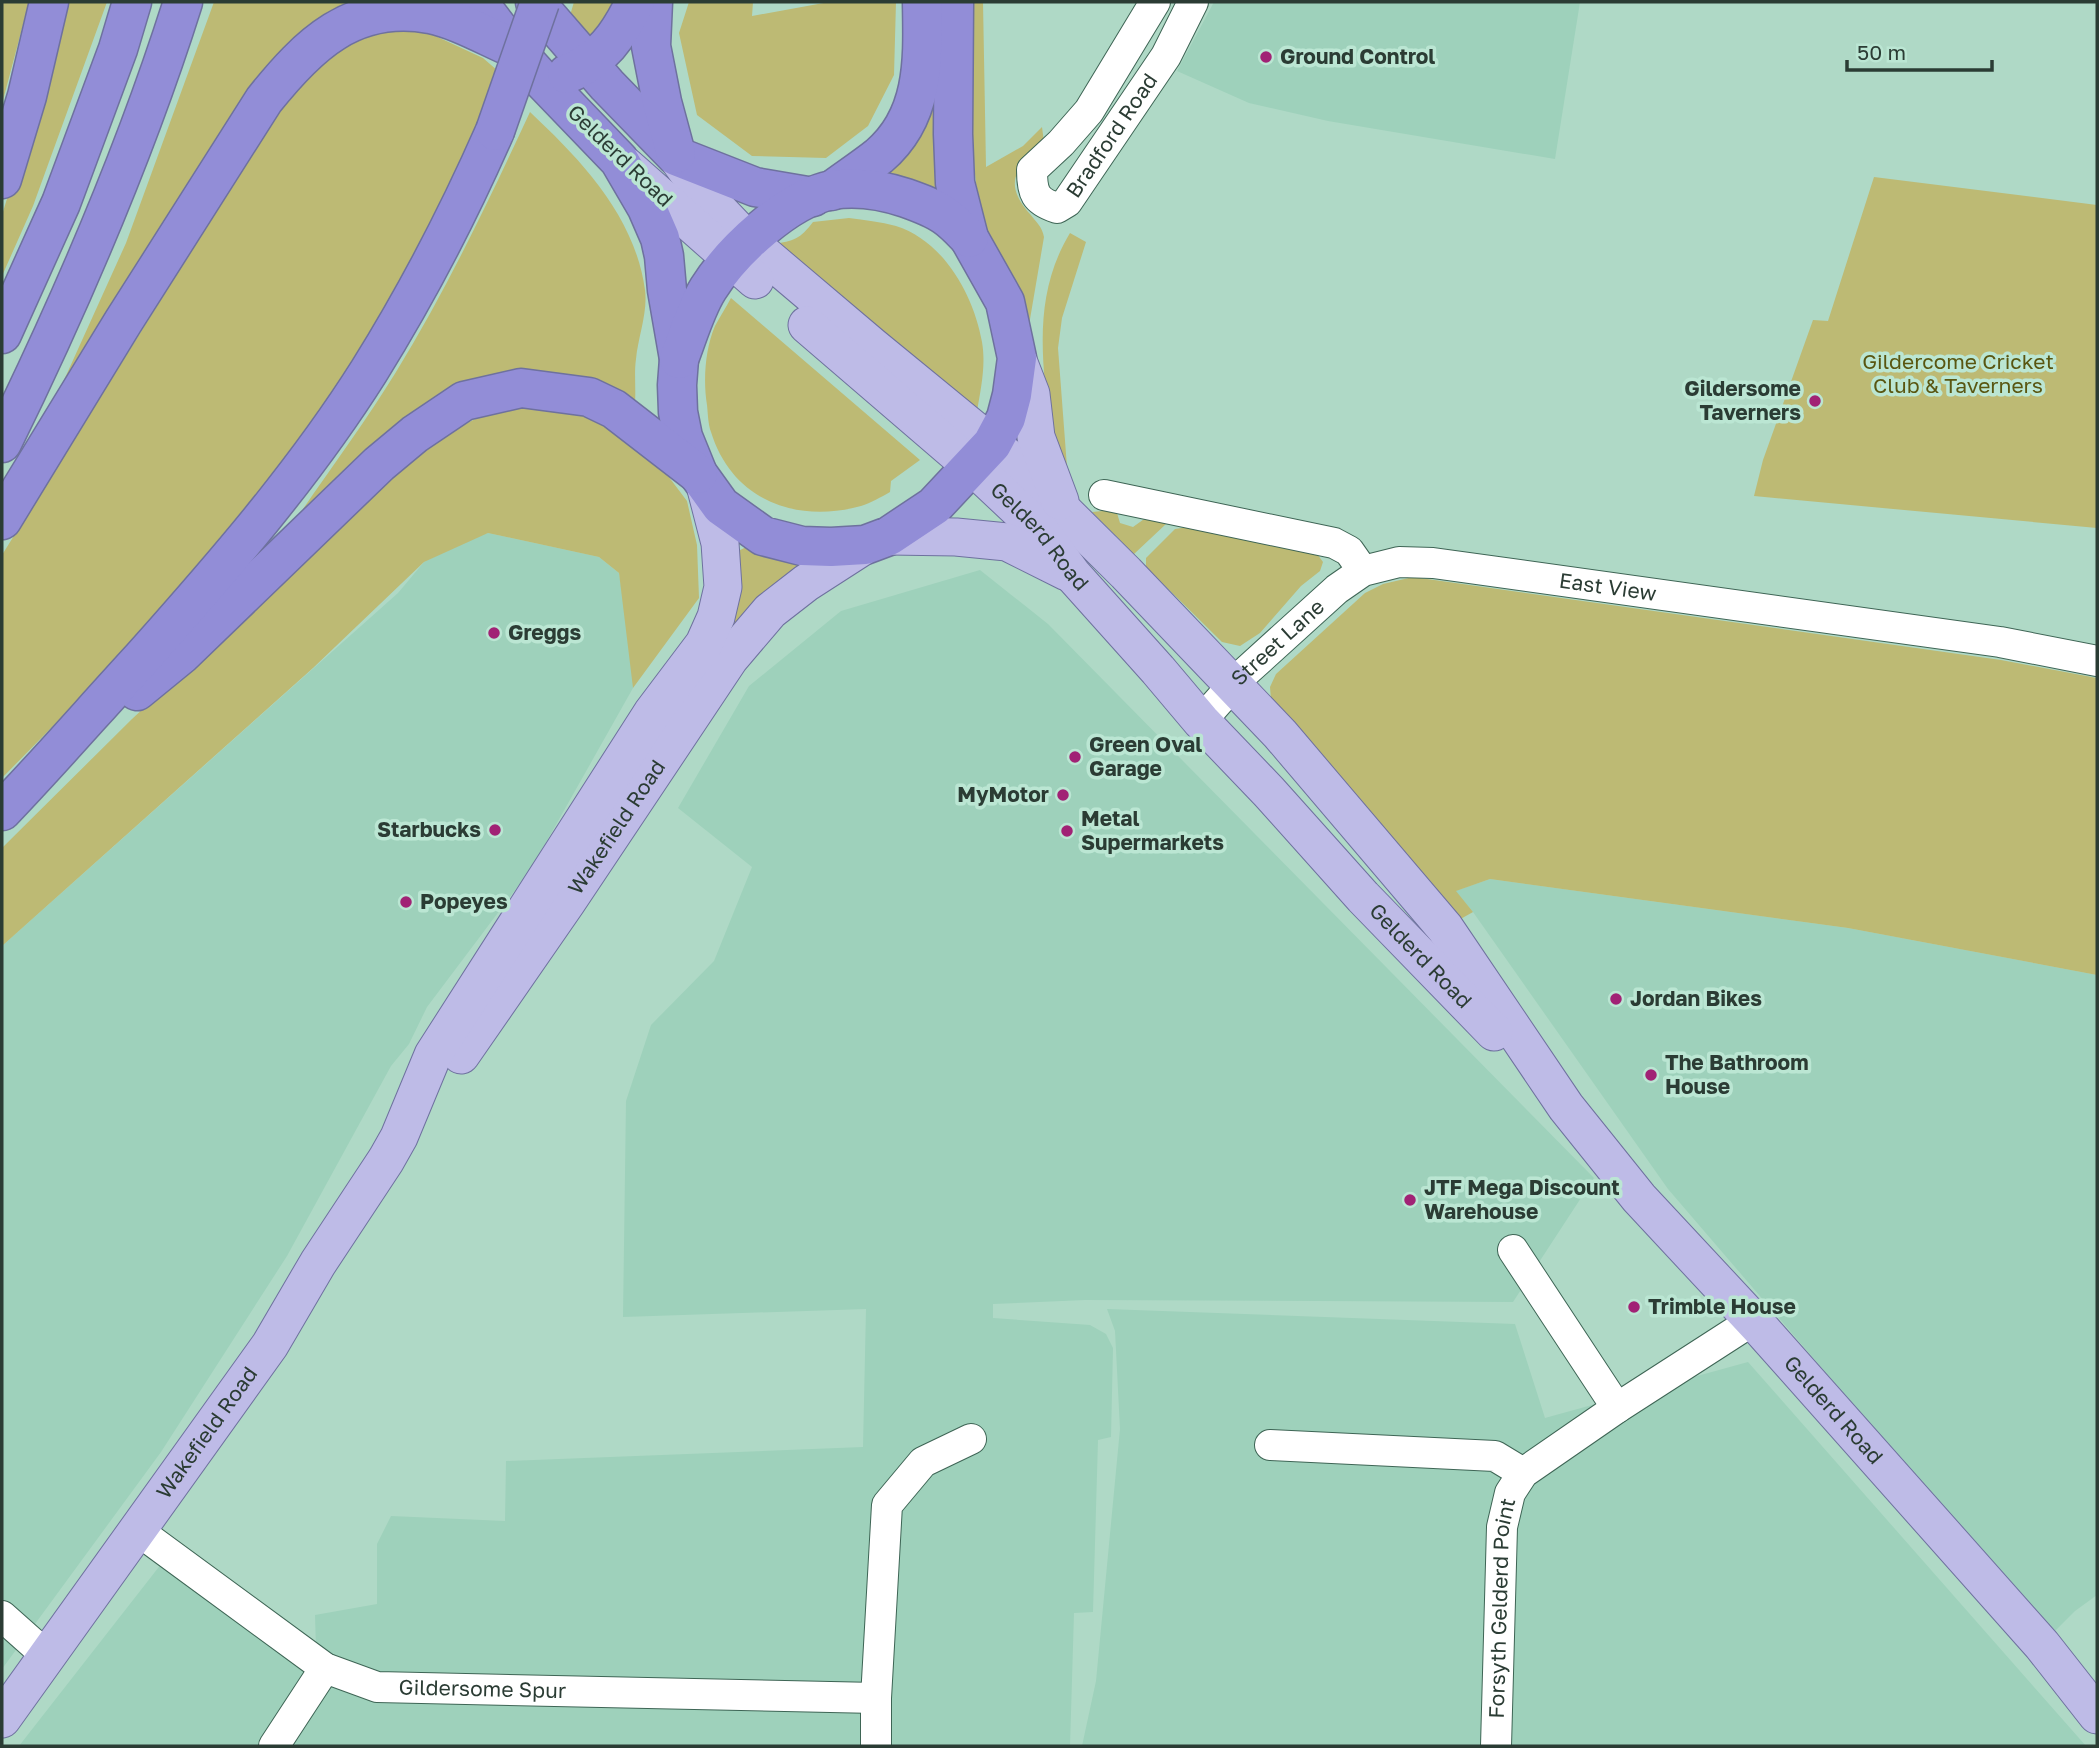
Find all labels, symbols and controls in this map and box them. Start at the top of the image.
scale bar [1847,28,1992,72]
text: 50 m [1857,39,1906,65]
place label: Ground Control [1280,43,1435,69]
marker: Ground Control [1258,49,1274,65]
street label: Bradford Road [1060,68,1162,202]
street label: Gelderd Road [563,99,679,212]
park label: Gildercome Cricket Club & Taverners [1862,348,2054,398]
place label: Gildersome Taverners [1684,375,1801,425]
marker: Gildersome Taverners [1807,393,1823,409]
street label: Gelderd Road [986,476,1095,596]
street label: East View [1558,567,1658,606]
street label: Street Lane [1225,593,1329,690]
place label: Greggs [508,619,582,645]
marker: Greggs [486,625,502,641]
place label: Green Oval Garage [1089,731,1202,781]
marker: Green Oval Garage [1067,749,1083,765]
street label: Wakefield Road [562,755,670,899]
place label: MyMotor [957,781,1049,807]
marker: MyMotor [1055,787,1071,803]
place label: Metal Supermarkets [1081,805,1224,855]
place label: Starbucks [377,816,481,842]
marker: Starbucks [487,822,503,838]
marker: Metal Supermarkets [1059,823,1075,839]
place label: Popeyes [420,888,508,914]
marker: Popeyes [398,894,414,910]
street label: Gelderd Road [1364,897,1478,1013]
place label: Jordan Bikes [1630,985,1762,1011]
marker: Jordan Bikes [1608,991,1624,1007]
place label: The Bathroom House [1665,1049,1809,1099]
marker: The Bathroom House [1643,1067,1659,1083]
place label: JTF Mega Discount Warehouse [1424,1174,1620,1224]
marker: JTF Mega Discount Warehouse [1402,1192,1418,1208]
place label: Trimble House [1648,1293,1796,1319]
marker: Trimble House [1626,1299,1642,1315]
street label: Gelderd Road [1779,1350,1889,1469]
street label: Wakefield Road [150,1361,262,1503]
street label: Forsyth Gelderd Point [1483,1495,1520,1719]
street label: Gildersome Spur [398,1673,566,1703]

